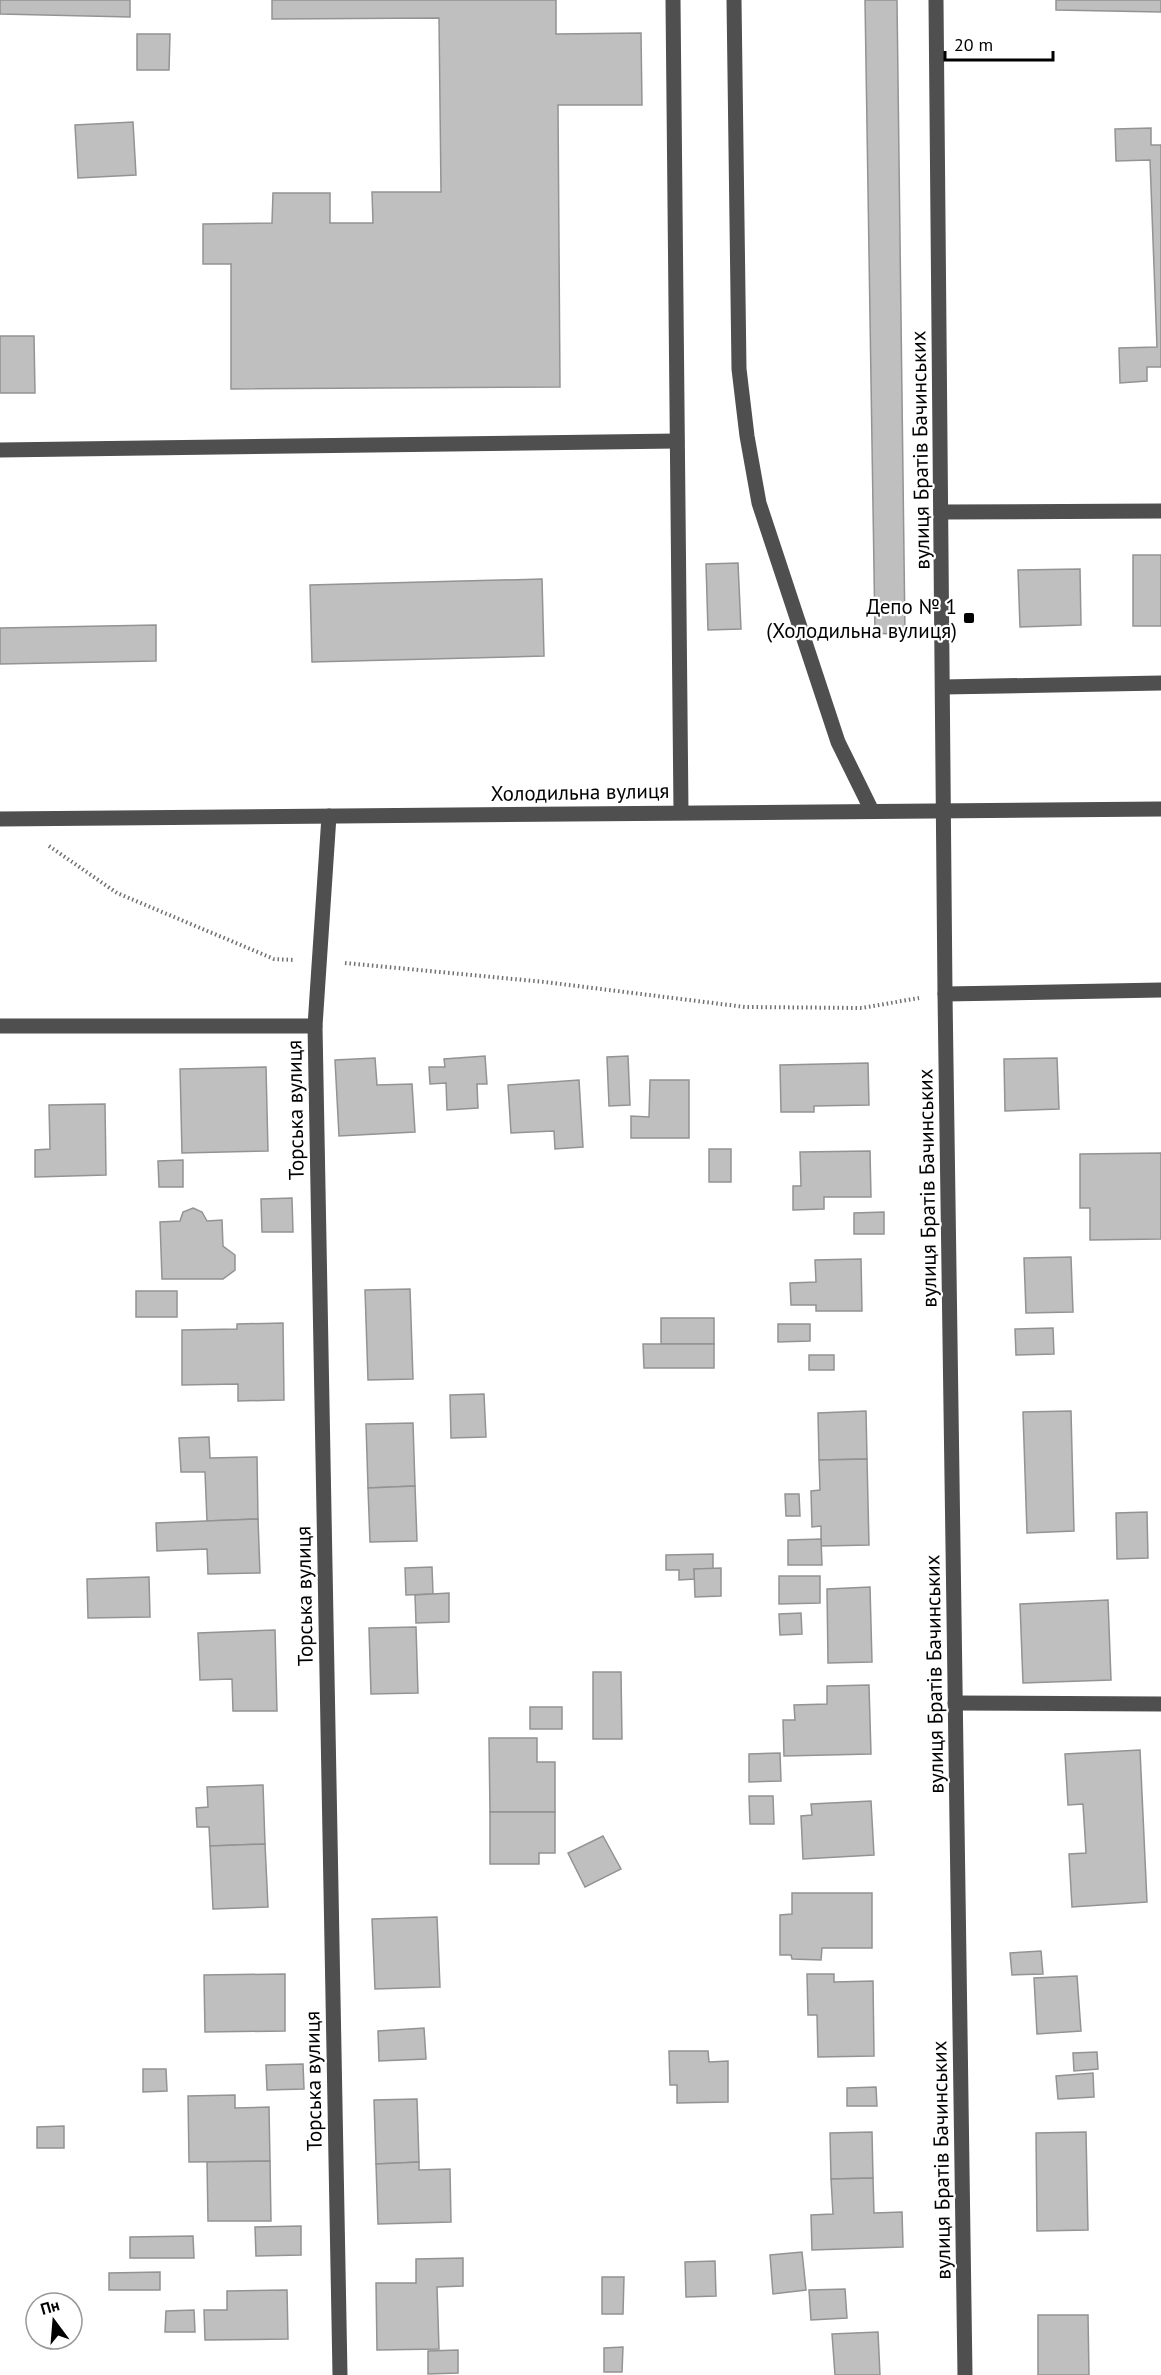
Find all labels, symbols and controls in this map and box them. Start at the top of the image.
scale bar [945,24,1053,62]
text: 20 m [954,33,993,56]
street label: вулиця Братів Бачинських [904,330,936,570]
place label: Депо № 1 (Холодильна вулиця) [766,593,957,644]
marker: Депо № 1 (Холодильна вулиця) [962,611,976,625]
street label: Холодильна вулиця [490,777,670,807]
street label: Торська вулиця [280,1040,310,1180]
street label: вулиця Братів Бачинських [911,1068,943,1308]
street label: Торська вулиця [289,1526,319,1666]
street label: вулиця Братів Бачинських [918,1554,950,1794]
street label: Торська вулиця [298,2011,328,2151]
street label: вулиця Братів Бачинських [925,2040,957,2280]
north arrow [24,2291,84,2351]
text: Пн [38,2294,62,2319]

